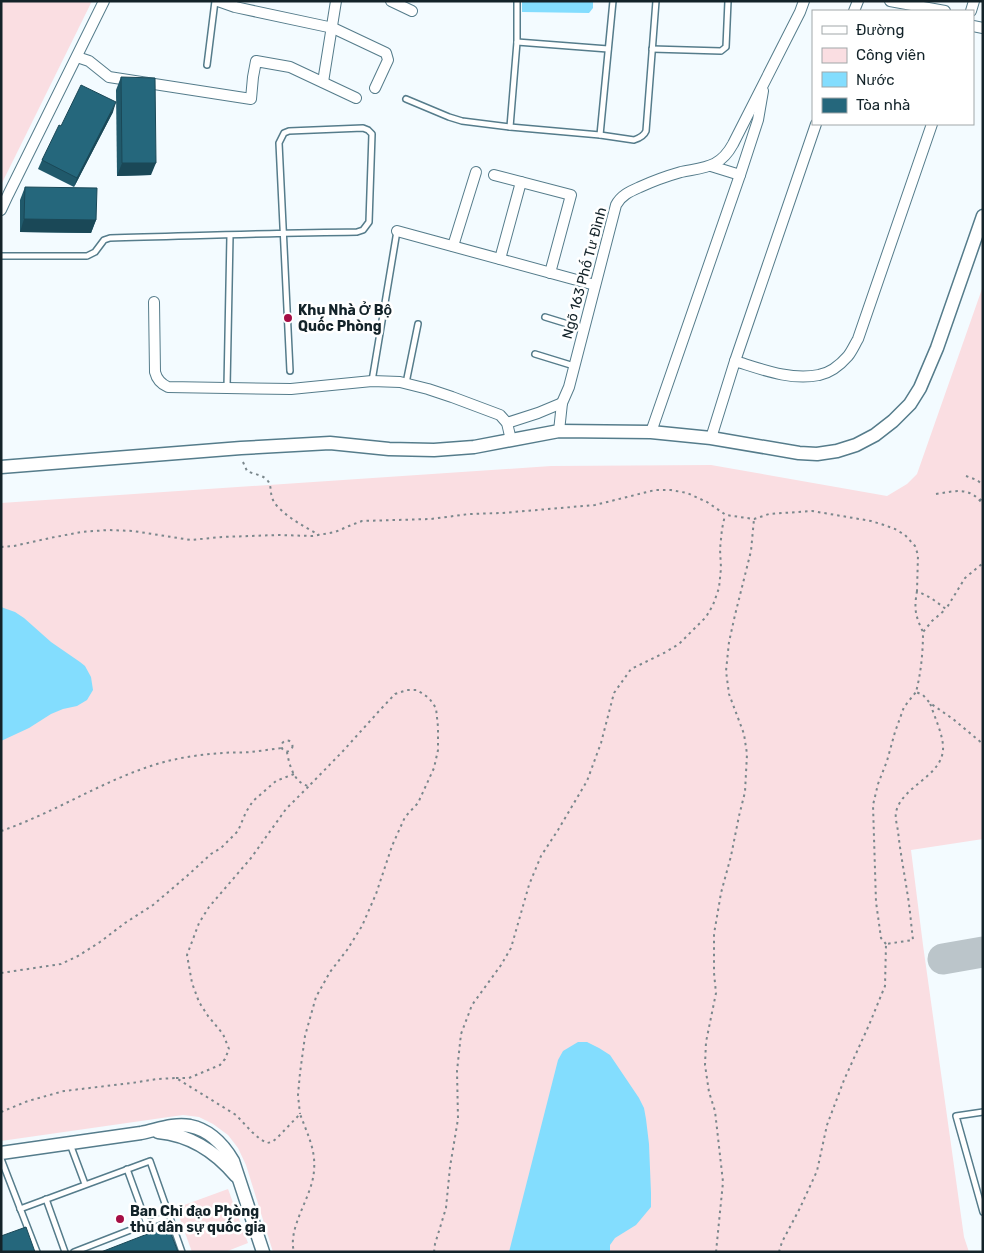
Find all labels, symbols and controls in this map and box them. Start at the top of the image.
legend [812,10,974,125]
text: Đường [856,21,904,39]
text: Công viên [856,46,925,64]
text: Nước [856,71,895,89]
text: Tòa nhà [856,96,910,114]
street label: Ngõ 163 Phố Tư Đình [558,205,610,341]
place label: Khu Nhà Ở Bộ Quốc Phòng [298,301,392,335]
marker: Khu Nhà Ở Bộ Quốc Phòng [282,312,294,324]
place label: Ban Chỉ đạo Phòng thủ dân sự quốc gia [130,1203,266,1236]
marker: Ban Chỉ đạo Phòng thủ dân sự quốc gia [114,1213,126,1225]

